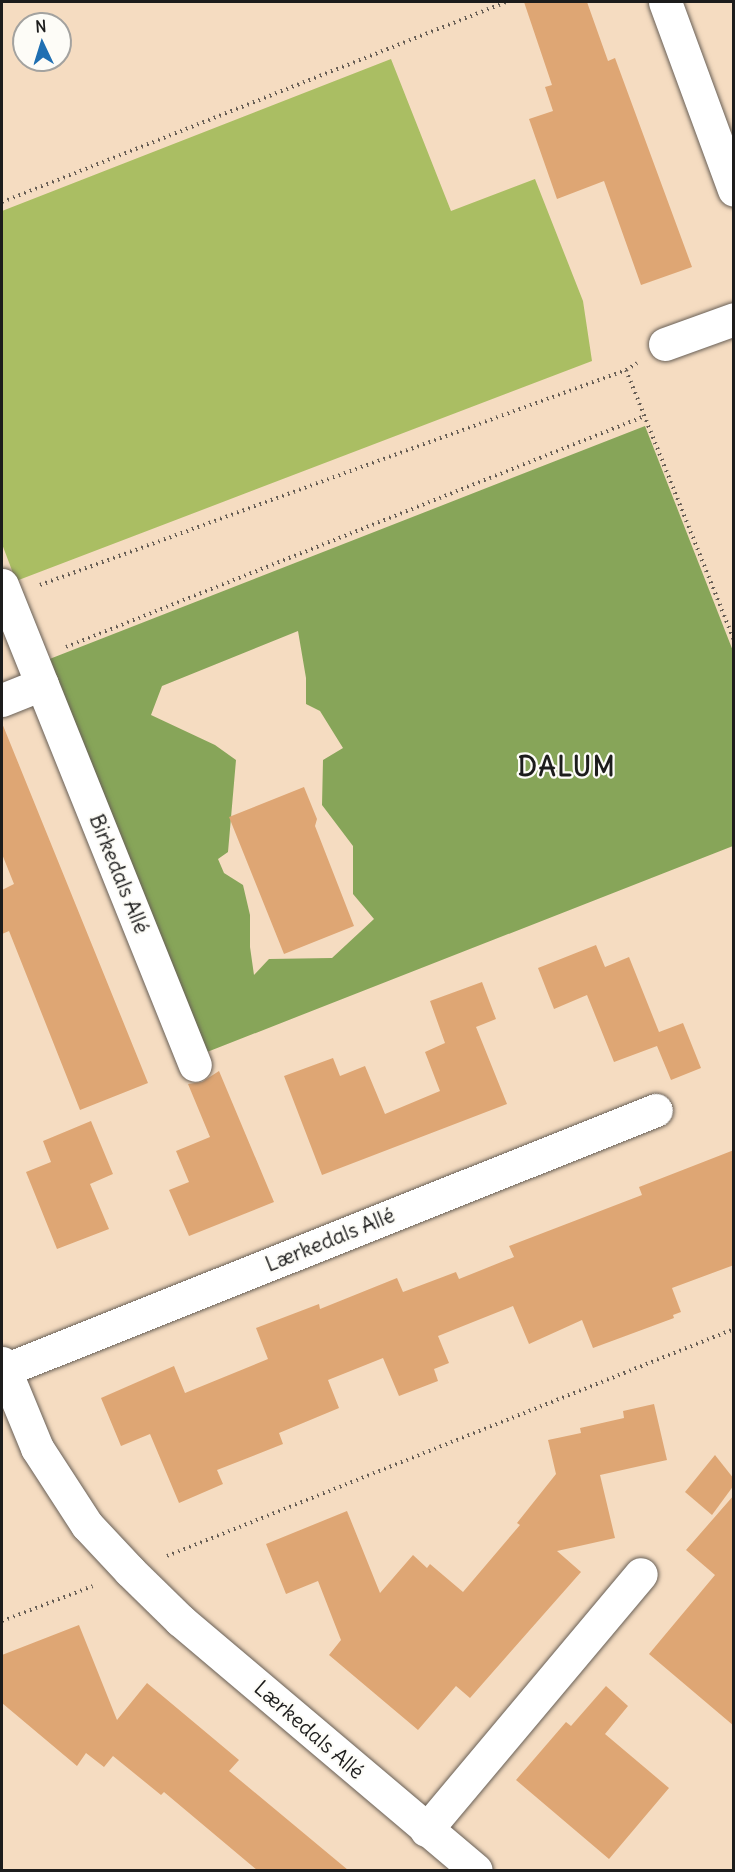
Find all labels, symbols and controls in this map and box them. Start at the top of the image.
north arrow [12,12,72,72]
text: N [35,16,47,36]
district label: DALUM [518,751,616,783]
street label: Birkedals Allé [84,811,154,937]
street label: Lærkedals Allé [262,1203,398,1277]
street label: Lærkedals Allé [249,1675,369,1785]

